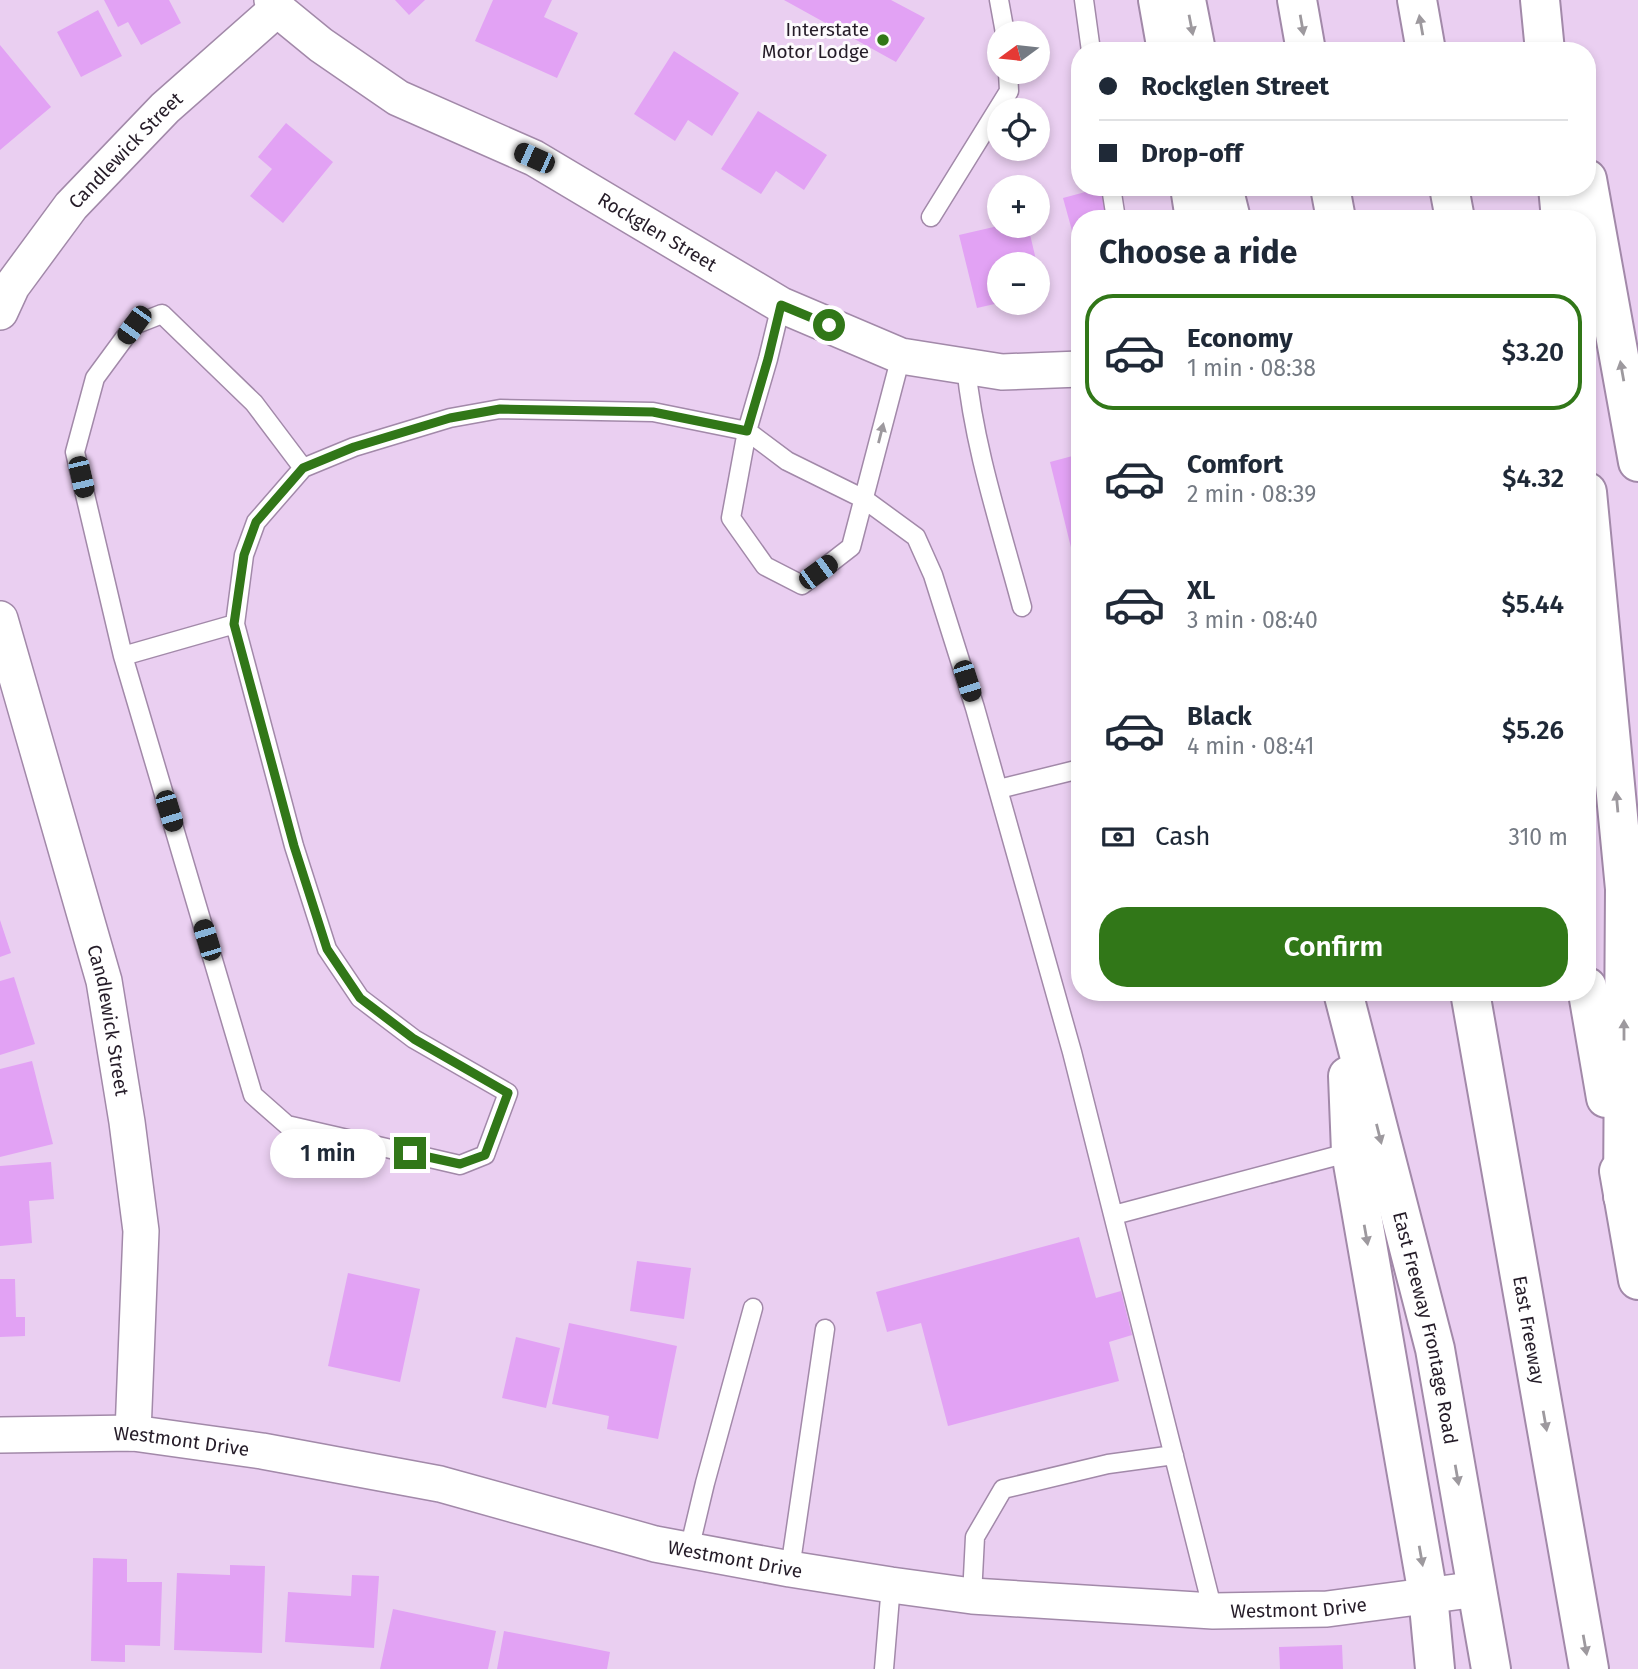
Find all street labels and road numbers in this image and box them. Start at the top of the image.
street label: Candlewick Street [64,87,187,213]
street label: Rockglen Street [594,187,721,276]
street label: Candlewick Street [83,942,134,1098]
street label: East Freeway Frontage Road [1388,1209,1463,1446]
street label: East Freeway [1509,1274,1550,1387]
street label: Westmont Drive [113,1421,251,1461]
street label: Westmont Drive [666,1535,804,1582]
street label: Westmont Drive [1230,1592,1368,1622]

